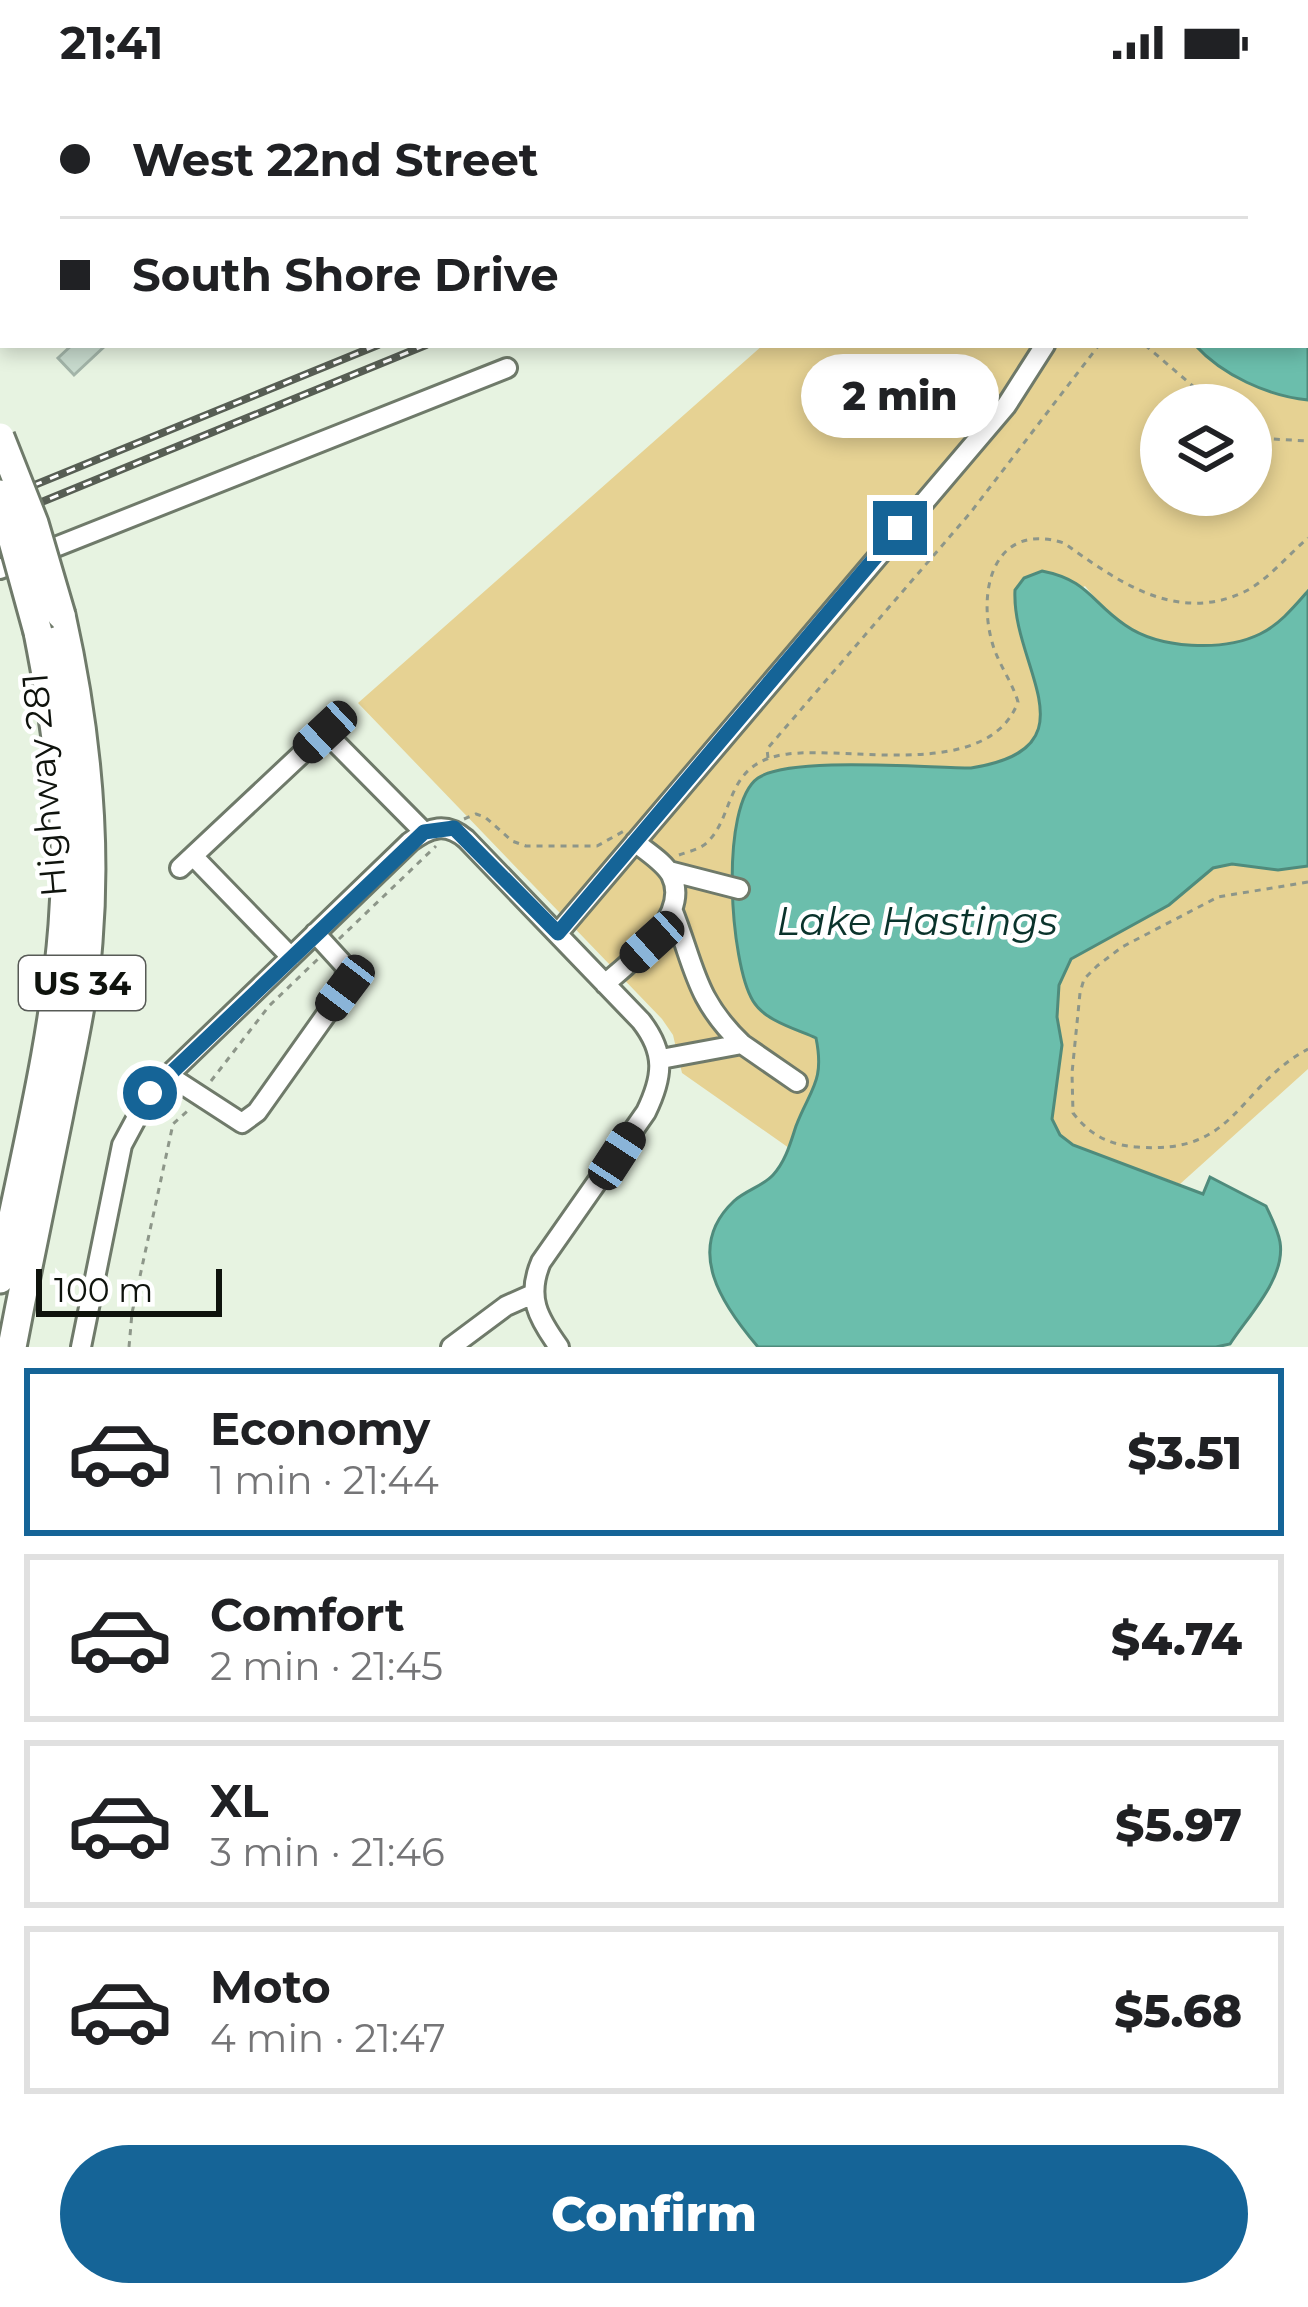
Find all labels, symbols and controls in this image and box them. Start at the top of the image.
text: 21:41 [60,15,164,70]
text: West 22nd Street [132,132,538,187]
text: South Shore Drive [132,247,559,302]
callout: 2 min [801,354,999,438]
text: 2 min [843,372,957,420]
map controls [1140,384,1272,516]
button: layers [1140,384,1272,516]
route end [873,501,927,555]
street label: Highway 281 [12,671,76,899]
car [286,694,364,770]
water label: Lake Hastings [777,897,1057,945]
car [613,905,691,979]
car [309,948,381,1028]
road number: US 34 [19,956,145,1010]
route start [123,1066,177,1120]
car [582,1116,652,1196]
scale bar [36,1263,222,1316]
text: 100 m [54,1270,153,1310]
icon: car [66,1398,174,1506]
text: Economy [210,1401,430,1456]
text: $3.51 [1128,1425,1242,1480]
text: 1 min · 21:44 [210,1456,439,1504]
icon: car [66,1584,174,1692]
text: Comfort [210,1587,405,1642]
text: $4.74 [1111,1611,1242,1666]
text: 2 min · 21:45 [210,1642,443,1690]
icon: car [66,1770,174,1878]
text: XL [210,1773,268,1828]
text: $5.97 [1115,1797,1242,1852]
text: 3 min · 21:46 [210,1828,445,1876]
icon: car [66,1956,174,2064]
text: Moto [210,1959,331,2014]
text: $5.68 [1114,1983,1242,2038]
text: 4 min · 21:47 [210,2014,446,2062]
button: Confirm [60,2145,1248,2283]

